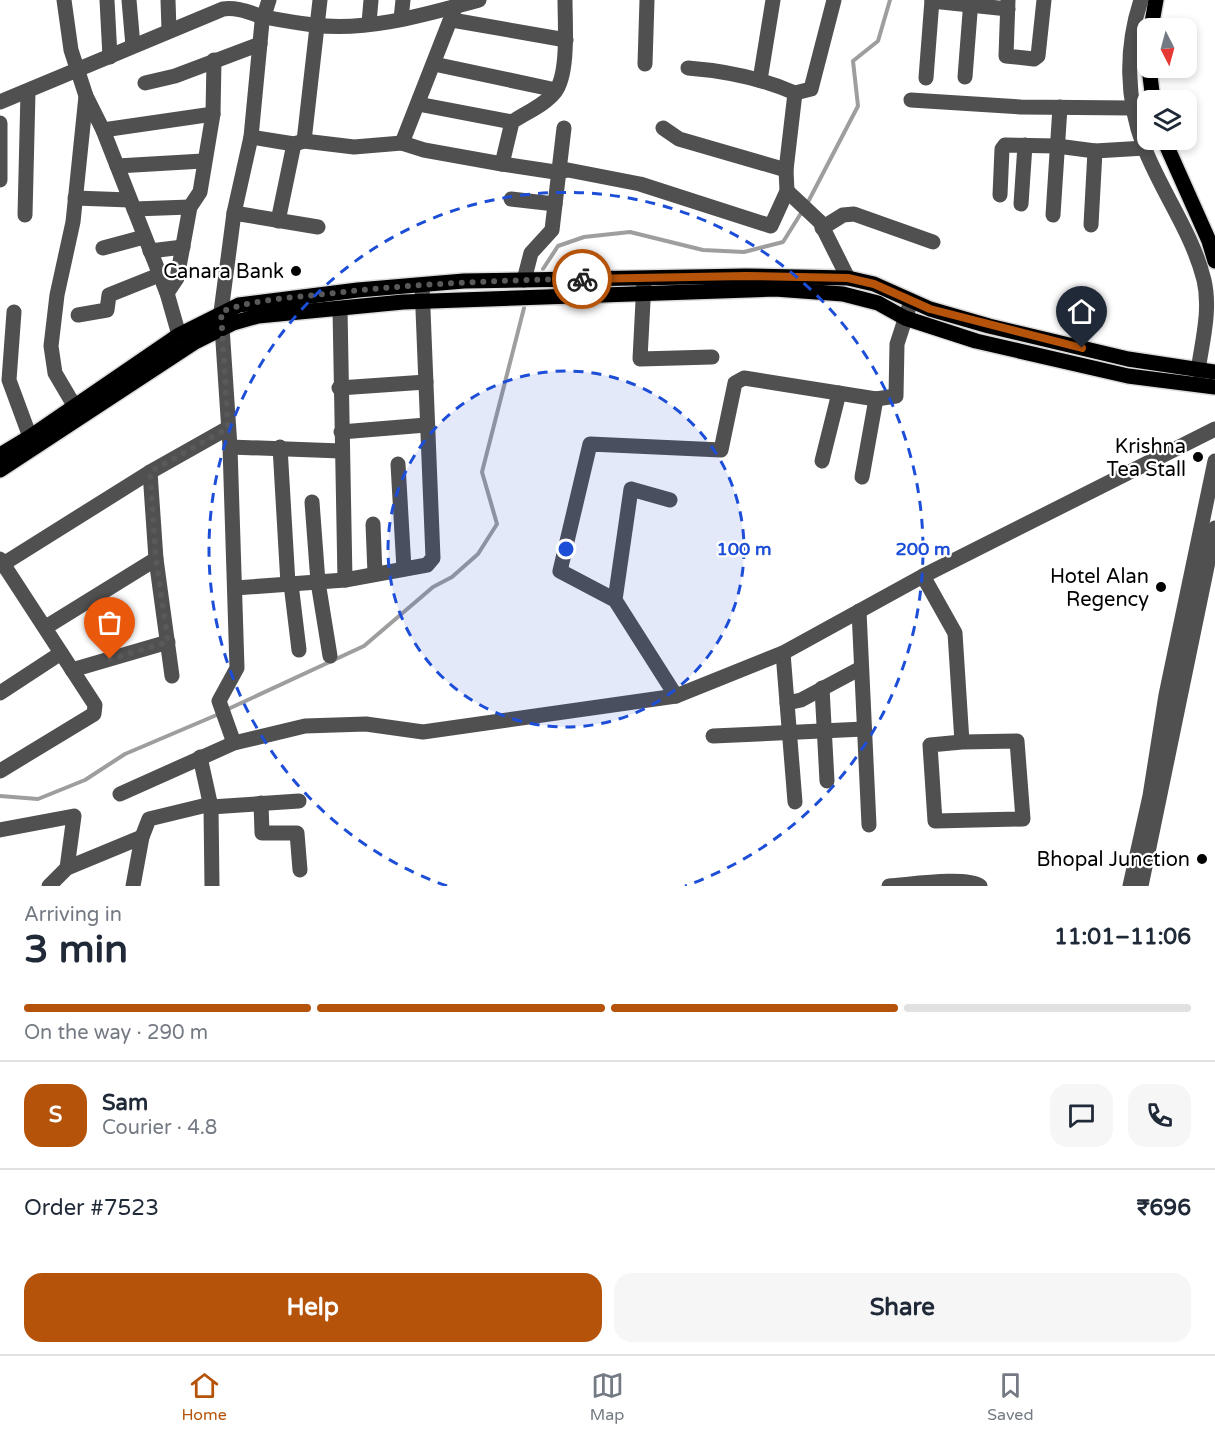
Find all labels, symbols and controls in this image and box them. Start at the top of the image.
north arrow [1137,18,1197,78]
map controls [1137,18,1197,150]
button: layers [1137,90,1197,150]
courier [552,249,612,309]
place label: Canara Bank [163,260,284,284]
icon: bike [566,263,599,296]
marker: Canara Bank [289,264,303,278]
pin [1056,286,1107,348]
icon: home [1065,295,1098,328]
place label: Krishna Tea Stall [1107,435,1186,482]
marker: Krishna Tea Stall [1191,450,1205,464]
text: 100 m [716,538,772,560]
text: 200 m [895,538,951,560]
centre of rings [556,539,576,559]
place label: Hotel Alan Regency [1050,565,1149,612]
marker: Hotel Alan Regency [1154,580,1168,594]
pin [84,597,135,659]
icon: bag [93,606,126,639]
place label: Bhopal Junction [1037,848,1190,872]
marker: Bhopal Junction [1195,852,1209,866]
text: Arriving in [24,903,122,927]
text: 11:01–11:06 [1054,924,1191,950]
text: 3 min [24,926,128,973]
text: On the way · 290 m [24,1021,208,1045]
button: chat [1050,1084,1113,1147]
button: phone [1128,1084,1191,1147]
text: Sam [102,1090,148,1116]
text: S [49,1102,62,1128]
text: Courier · 4.8 [102,1116,217,1140]
text: Order #7523 [24,1195,159,1221]
text: ₹696 [1137,1195,1191,1221]
button: Help [24,1273,602,1342]
button: Share [614,1273,1191,1342]
tab: Home [181,1369,227,1425]
tab: Map [590,1369,624,1425]
tab: Saved [987,1369,1033,1425]

